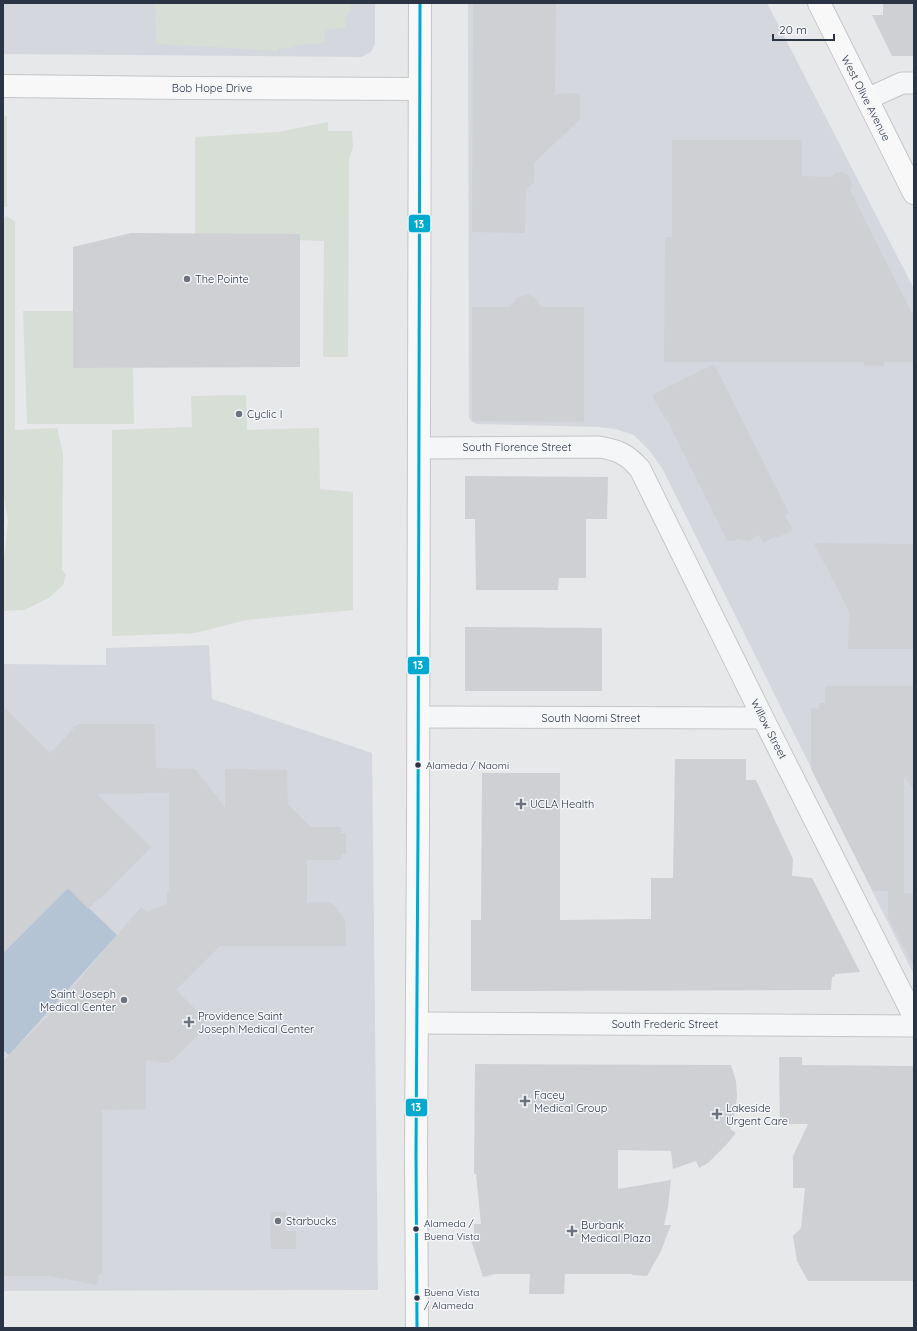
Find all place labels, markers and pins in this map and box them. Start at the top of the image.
place label: The Pointe [195,272,249,286]
marker: The Pointe [182,274,192,284]
place label: Cyclic I [247,407,282,421]
marker: Cyclic I [234,409,244,419]
place label: Alameda / Naomi [426,759,509,772]
marker: Alameda / Naomi [413,760,423,770]
place label: UCLA Health [530,797,594,811]
marker: UCLA Health [515,798,527,810]
place label: Saint Joseph Medical Center [40,987,117,1014]
marker: Saint Joseph Medical Center [119,995,129,1005]
place label: Providence Saint Joseph Medical Center [198,1009,315,1036]
marker: Providence Saint Joseph Medical Center [183,1016,195,1028]
place label: Facey Medical Group [534,1088,608,1115]
marker: Facey Medical Group [519,1095,531,1107]
place label: Lakeside Urgent Care [726,1101,788,1128]
marker: Lakeside Urgent Care [711,1108,723,1120]
place label: Starbucks [286,1214,336,1228]
marker: Starbucks [273,1216,283,1226]
place label: Alameda / Buena Vista [424,1217,479,1243]
place label: Burbank Medical Plaza [581,1218,651,1245]
marker: Alameda / Buena Vista [411,1224,421,1234]
marker: Burbank Medical Plaza [566,1225,578,1237]
place label: Buena Vista / Alameda [424,1286,479,1312]
marker: Buena Vista / Alameda [412,1293,422,1303]

